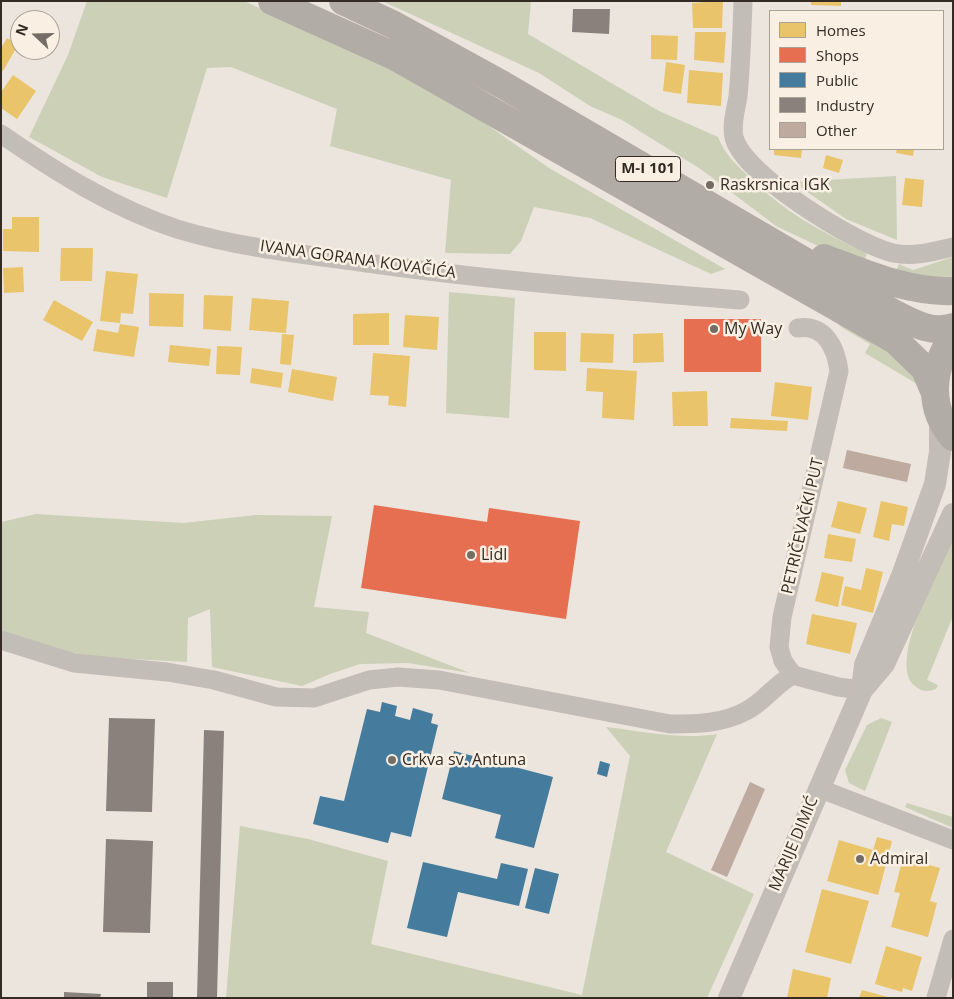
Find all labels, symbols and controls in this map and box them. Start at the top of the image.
north arrow [10,10,60,60]
legend [769,10,944,150]
text: Homes [816,20,866,40]
text: N [11,21,32,39]
text: Shops [816,45,859,65]
text: Public [816,70,858,90]
text: Industry [816,95,874,115]
text: Other [816,120,857,140]
road number: M-I 101 [616,156,680,182]
place label: Raskrsnica IGK [720,175,829,195]
marker: Raskrsnica IGK [704,179,716,191]
street label: IVANA GORANA KOVAČIĆA [259,237,457,283]
place label: My Way [724,319,782,339]
marker: My Way [708,323,720,335]
street label: PETRIČEVAČKI PUT [778,456,828,596]
place label: Lidl [481,545,507,565]
marker: Lidl [465,549,477,561]
place label: Crkva sv. Antuna [402,750,526,770]
marker: Crkva sv. Antuna [386,754,398,766]
street label: MARIJE DIMIĆ [765,794,823,894]
place label: Admiral [870,849,928,869]
marker: Admiral [854,853,866,865]

